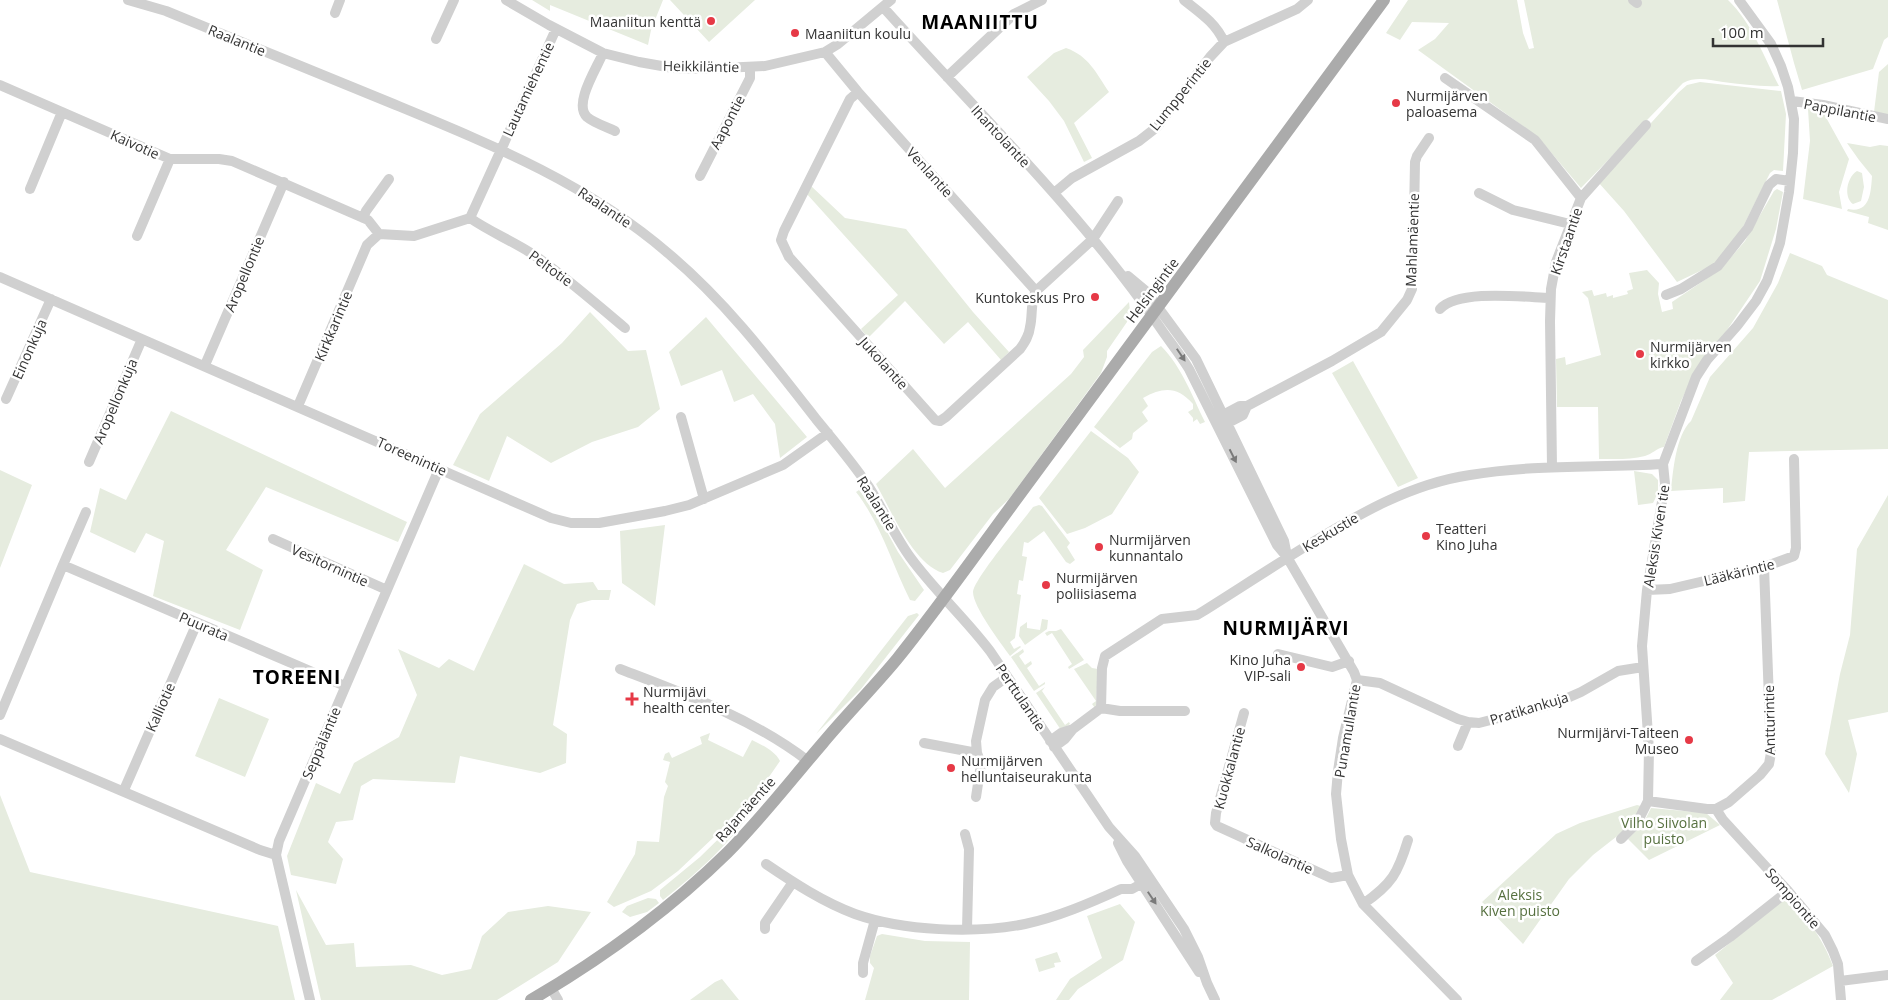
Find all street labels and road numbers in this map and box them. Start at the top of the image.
street label: Raalantie [205,20,269,60]
street label: Lautamiehentie [498,39,558,139]
street label: Lumpperintie [1145,54,1215,134]
street label: Heikkiläntie [663,56,739,76]
street label: Aapontie [705,91,749,152]
street label: Pappilantie [1802,94,1878,126]
street label: Ihantolantie [967,101,1035,171]
street label: Kaivotie [108,125,163,163]
street label: Venlantie [903,143,958,201]
street label: Raalantie [575,182,635,232]
street label: Mahlamäentie [1401,193,1423,287]
street label: Kirstaantie [1546,205,1586,277]
street label: Aropellontie [220,233,268,314]
street label: Peltotie [525,246,577,290]
street label: Helsingintie [1121,254,1183,326]
street label: Kirkkarintie [310,288,356,364]
street label: Einonkuja [7,316,51,382]
street label: Jukolantie [854,331,913,393]
street label: Aropellonkuja [89,356,141,446]
street label: Toreenintie [374,432,450,480]
street label: Raalantie [853,472,901,534]
street label: Aleksis Kiven tie [1639,483,1674,589]
street label: Keskustie [1298,508,1362,556]
street label: Vesitornintie [288,540,372,591]
street label: Lääkärintie [1702,554,1776,590]
street label: Puurata [176,607,232,645]
street label: Perttulantie [992,660,1050,734]
street label: Kalliotie [141,679,179,735]
street label: Punamullantie [1329,683,1365,779]
street label: Antturintie [1759,685,1779,755]
street label: Pratikankuja [1487,687,1571,729]
street label: Seppäläntie [297,704,345,782]
street label: Kuokkalantie [1209,725,1249,811]
street label: Rajamäentie [711,772,779,846]
street label: Salkolantie [1244,832,1316,878]
street label: Sompiontie [1761,864,1825,932]

